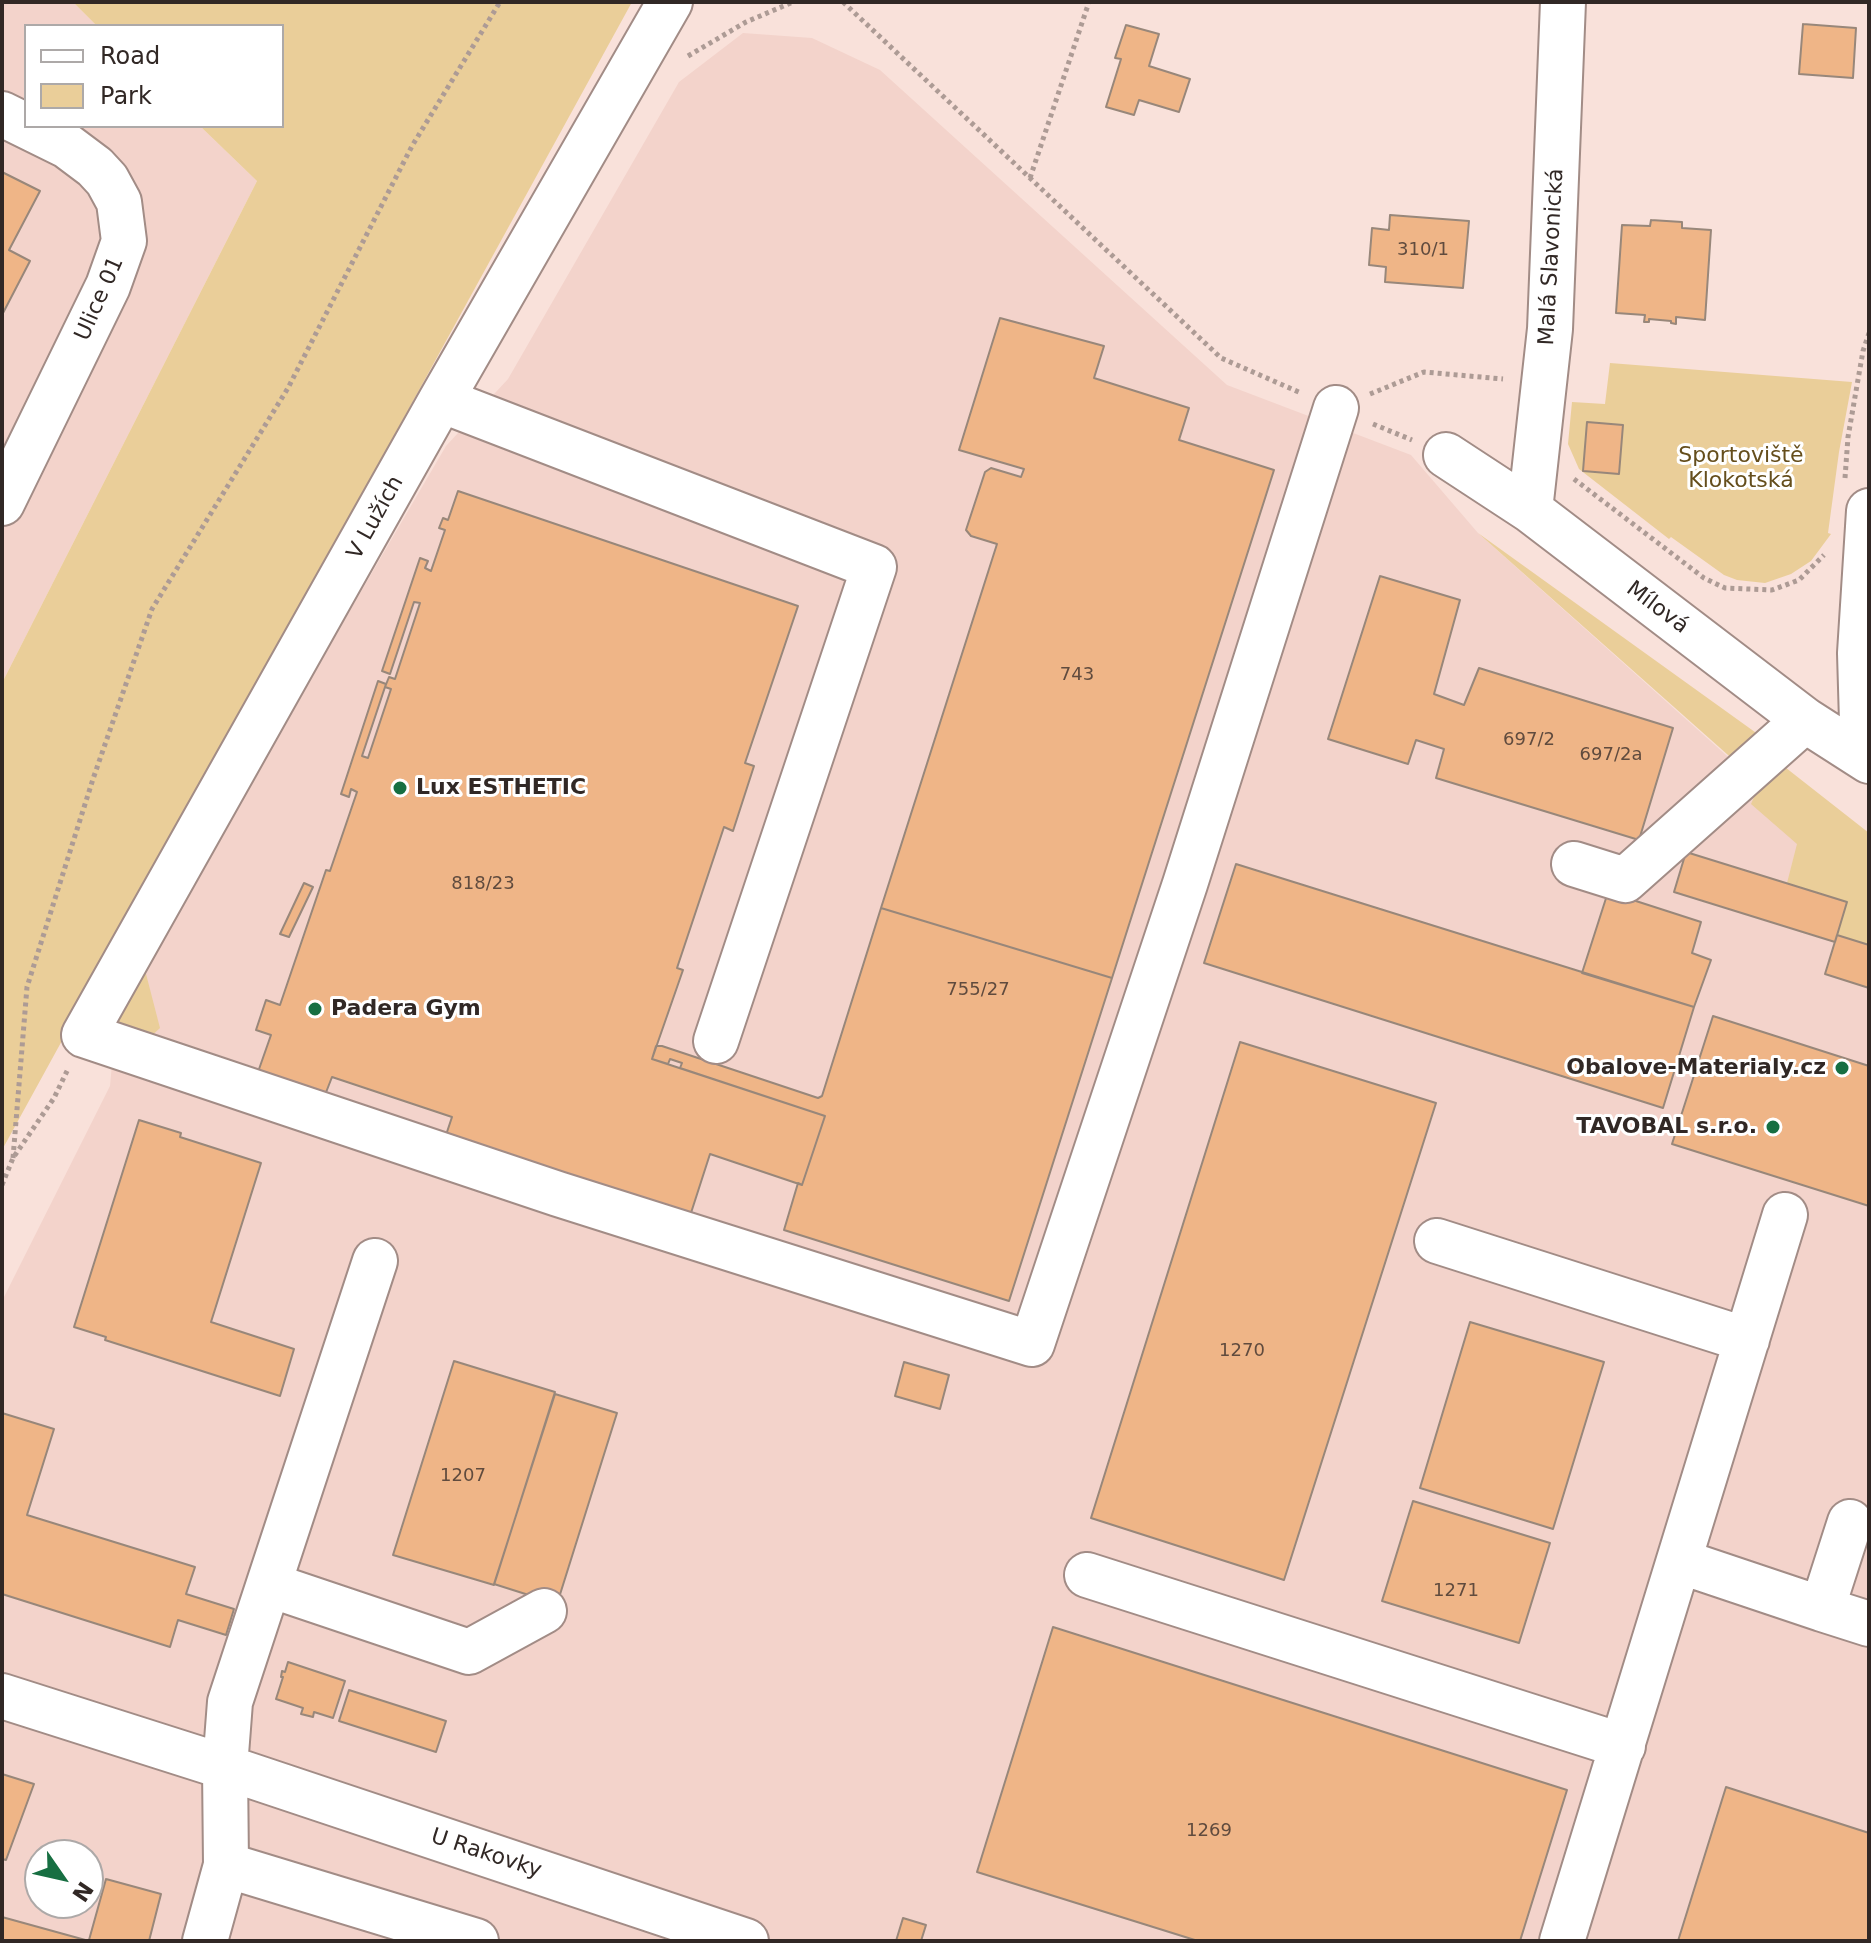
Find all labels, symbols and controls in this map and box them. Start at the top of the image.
legend [24,24,284,128]
text: Road [100,42,160,70]
text: Park [100,82,152,110]
street label: Malá Slavonická [1534,168,1570,346]
house number: 310/1 [1397,239,1449,261]
street label: Ulice 01 [70,253,130,345]
park label: Sportoviště Klokotská [1678,443,1804,494]
street label: V Lužích [342,472,410,564]
street label: Mílová [1621,576,1693,640]
house number: 743 [1060,664,1094,686]
house number: 697/2 [1503,729,1555,751]
house number: 697/2a [1580,744,1642,766]
place label: Lux ESTHETIC [416,775,586,801]
marker: Lux ESTHETIC [391,779,409,797]
house number: 818/23 [451,873,515,895]
house number: 755/27 [946,979,1010,1001]
place label: Padera Gym [331,996,481,1022]
marker: Padera Gym [306,1000,324,1018]
place label: Obalove-Materialy.cz [1566,1055,1826,1081]
marker: Obalove-Materialy.cz [1833,1059,1851,1077]
place label: TAVOBAL s.r.o. [1576,1114,1757,1140]
marker: TAVOBAL s.r.o. [1764,1118,1782,1136]
house number: 1270 [1219,1340,1265,1362]
house number: 1207 [440,1465,486,1487]
house number: 1271 [1433,1580,1479,1602]
house number: 1269 [1186,1820,1232,1842]
street label: U Rakovky [427,1824,545,1884]
north arrow [24,1839,104,1919]
text: N [67,1877,98,1906]

